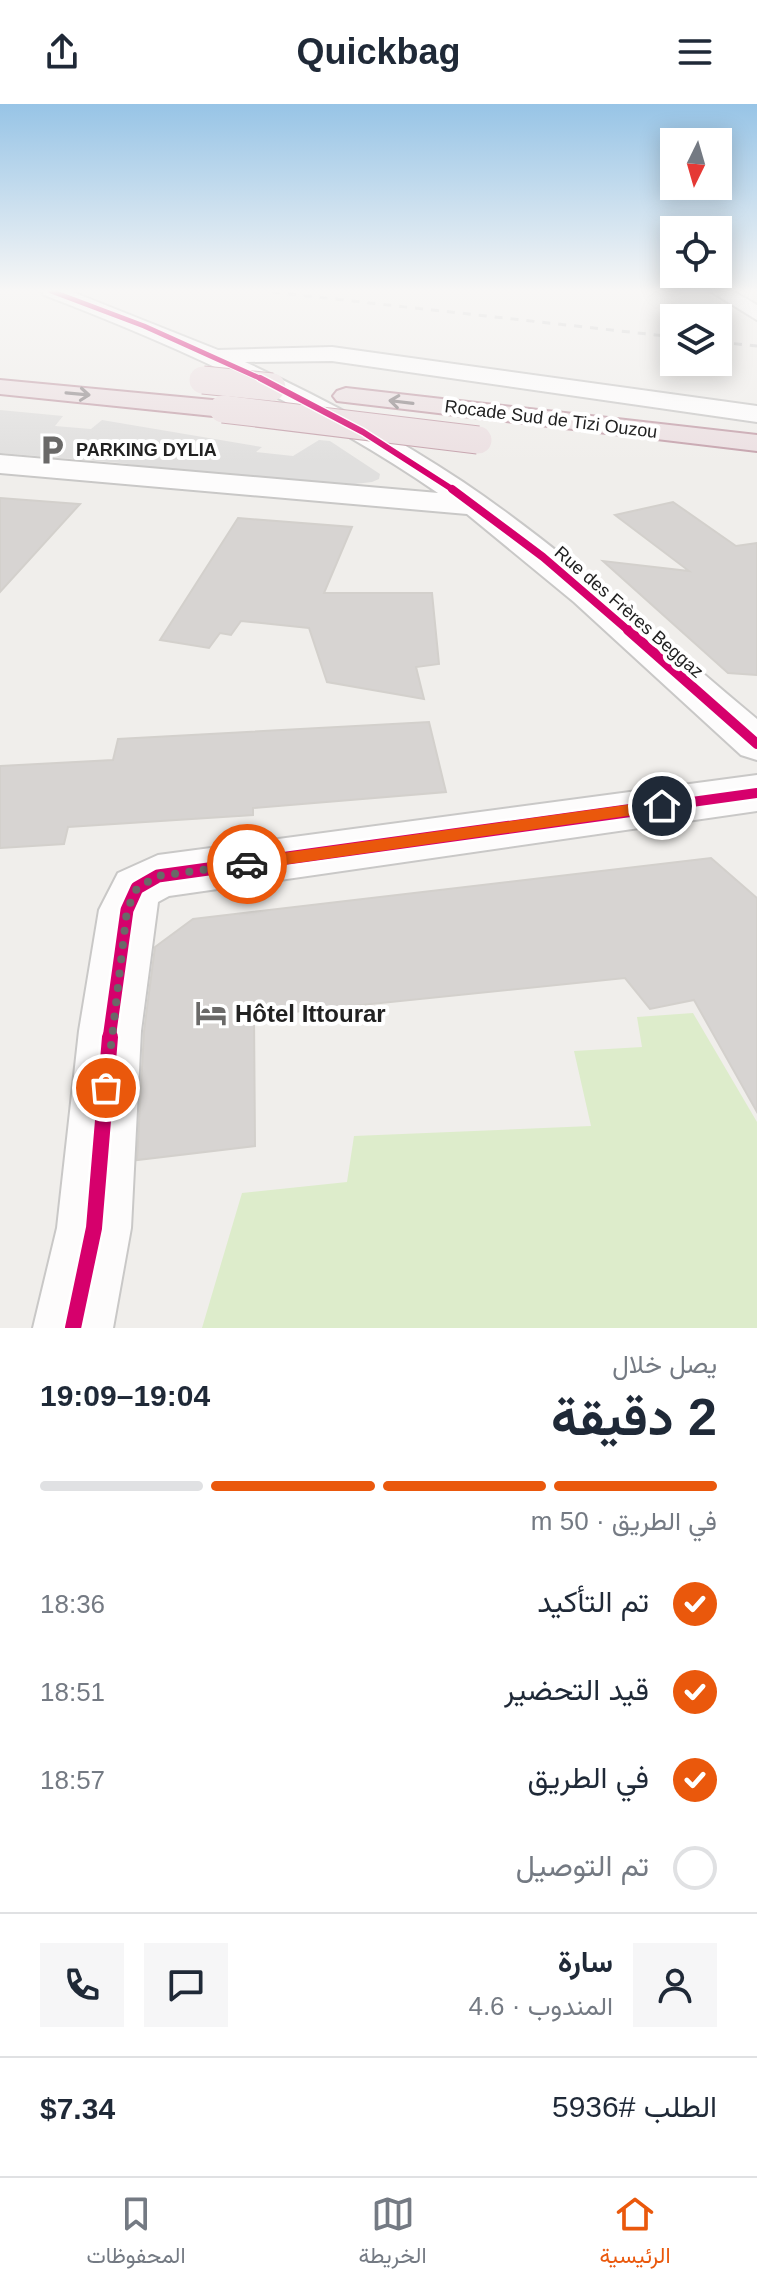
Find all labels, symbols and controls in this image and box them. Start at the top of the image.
icon: share [40,30,84,74]
icon: menu [673,30,717,74]
text: Quickbag [296,31,461,72]
north arrow [660,128,732,200]
map controls [660,128,732,376]
button: locate [660,216,732,288]
button: layers [660,304,732,376]
one-way arrow [64,387,91,402]
one-way arrow [389,394,414,409]
street label: Rocade Sud de Tizi Ouzou [444,396,658,442]
parking icon: PARKING DYLIA [35,433,69,467]
place label: PARKING DYLIA [76,440,217,460]
street label: Rue des Frères Beggaz [551,542,707,682]
pin [628,772,696,840]
icon: home [640,784,684,828]
courier [207,824,287,904]
icon: car [225,842,269,886]
hotel icon: Hôtel Ittourar [194,996,228,1030]
place label: Hôtel Ittourar [235,1000,386,1027]
pin [72,1054,140,1122]
icon: bag [84,1066,128,1110]
text: يصل خلال [612,1349,717,1379]
text: 19:04–19:09 [40,1379,210,1412]
text: 2 دقيقة [551,1388,717,1446]
text: في الطريق · 50 m [531,1506,717,1536]
icon: check [673,1582,717,1626]
text: تم التأكيد [537,1585,649,1618]
text: 18:36 [40,1589,105,1619]
icon: check [673,1670,717,1714]
text: قيد التحضير [504,1673,649,1706]
text: 18:51 [40,1677,105,1707]
icon: check [673,1758,717,1802]
text: في الطريق [528,1761,649,1794]
text: 18:57 [40,1765,105,1795]
text: تم التوصيل [516,1849,649,1882]
button: phone [40,1943,124,2027]
button: chat [144,1943,228,2027]
button: person [633,1943,717,2027]
text: سارة [558,1945,613,1978]
text: المندوب · 4.6 [468,1991,613,2021]
text: الطلب #5936 [552,2090,717,2123]
text: $7.34 [40,2092,115,2125]
tab: المحفوظات [86,2192,186,2275]
tab: الخريطة [358,2192,427,2275]
tab: الرئيسية [599,2192,671,2275]

